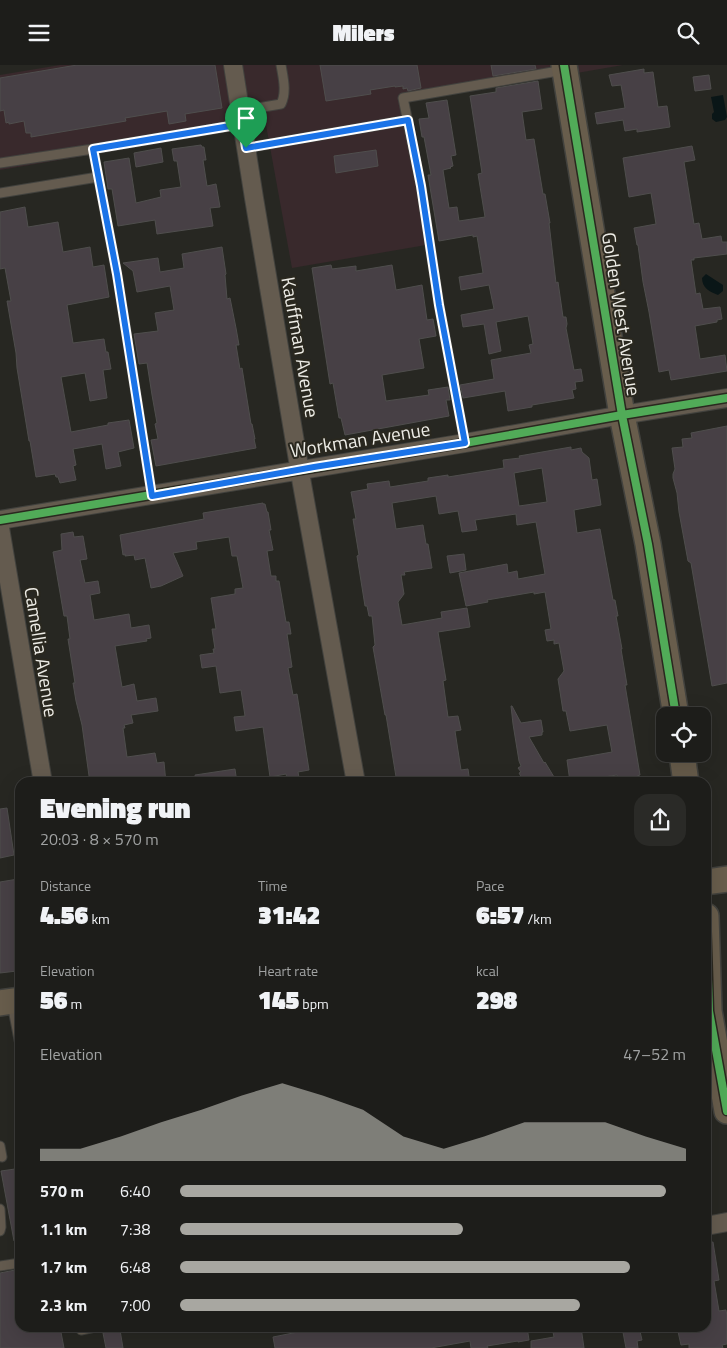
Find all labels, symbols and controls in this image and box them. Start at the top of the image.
text: Milers [332,16,395,50]
icon: menu [25,19,53,47]
icon: search [674,19,702,47]
pin [225,97,267,148]
icon: arrive [232,104,260,132]
street label: Golden West Avenue [595,230,649,398]
street label: Kauffman Avenue [274,274,328,420]
street label: Workman Avenue [288,414,432,464]
street label: Camellia Avenue [17,585,67,719]
map controls [656,707,711,762]
button: locate [656,707,711,762]
text: Evening run [40,786,191,829]
button: share [634,794,686,846]
text: 20:03 · 8 × 570 m [40,827,159,851]
text: Distance [40,875,91,896]
text: Time [258,875,287,896]
text: Pace [476,875,504,896]
text: 4.56 [40,896,88,934]
text: 31:42 [258,896,320,934]
text: 6:57 [476,896,524,934]
text: km [88,908,110,929]
text: /km [524,908,552,929]
text: Elevation [40,960,94,981]
text: Heart rate [258,960,318,981]
text: kcal [476,960,499,981]
text: 56 [40,981,68,1019]
text: 145 [258,981,299,1019]
text: 298 [476,981,517,1019]
text: m [68,993,82,1014]
text: bpm [299,993,329,1014]
text: Elevation [40,1042,102,1066]
text: 47–52 m [623,1042,686,1066]
text: 570 m [40,1179,84,1203]
text: 6:40 [120,1179,150,1203]
text: 1.1 km [40,1217,87,1241]
text: 7:38 [120,1217,150,1241]
text: 1.7 km [40,1255,87,1279]
text: 6:48 [120,1255,150,1279]
text: 2.3 km [40,1293,87,1317]
text: 7:00 [120,1293,150,1317]

